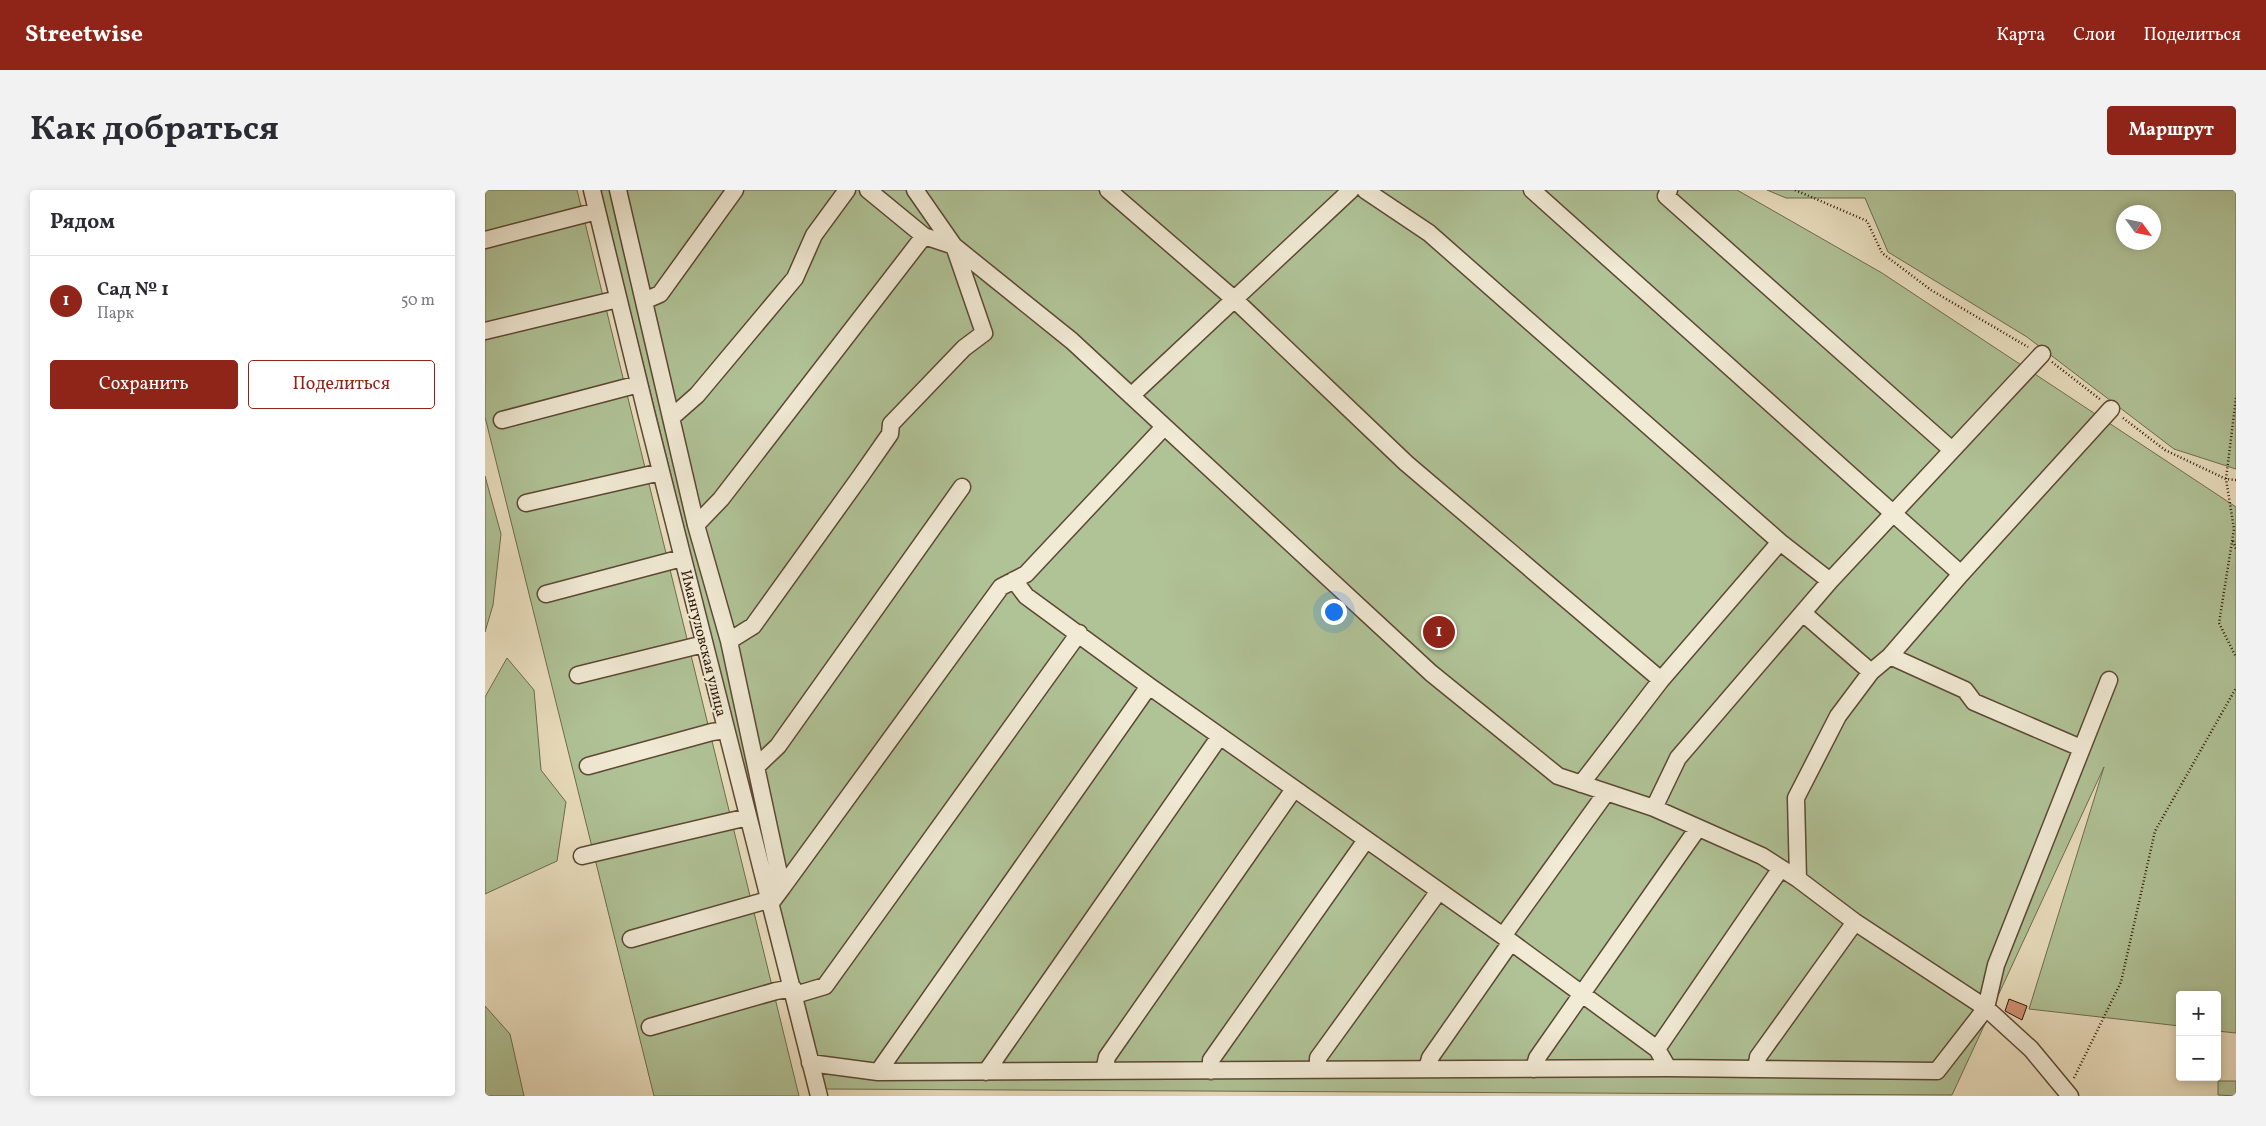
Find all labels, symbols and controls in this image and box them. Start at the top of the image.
text: Streetwise [25,18,143,52]
text: Карта [1997,23,2045,48]
text: Слои [2073,23,2115,48]
text: Поделиться [2143,23,2241,48]
text: Как добраться [30,106,279,154]
button: Маршрут [2107,106,2236,155]
north arrow [2116,205,2161,250]
text: Рядом [50,208,115,237]
text: Сад № 1 [97,277,169,303]
text: 1 [63,290,69,312]
text: 50 m [401,290,435,312]
text: Парк [97,303,134,325]
button: Сохранить [50,360,238,409]
button: Поделиться [248,360,435,409]
street label: Имангуловская улица [674,568,731,719]
your location [1321,599,1347,625]
pin: 1 [1423,613,1455,651]
map controls [2176,991,2221,1081]
button: + [2176,991,2221,1036]
button: − [2176,1036,2221,1081]

